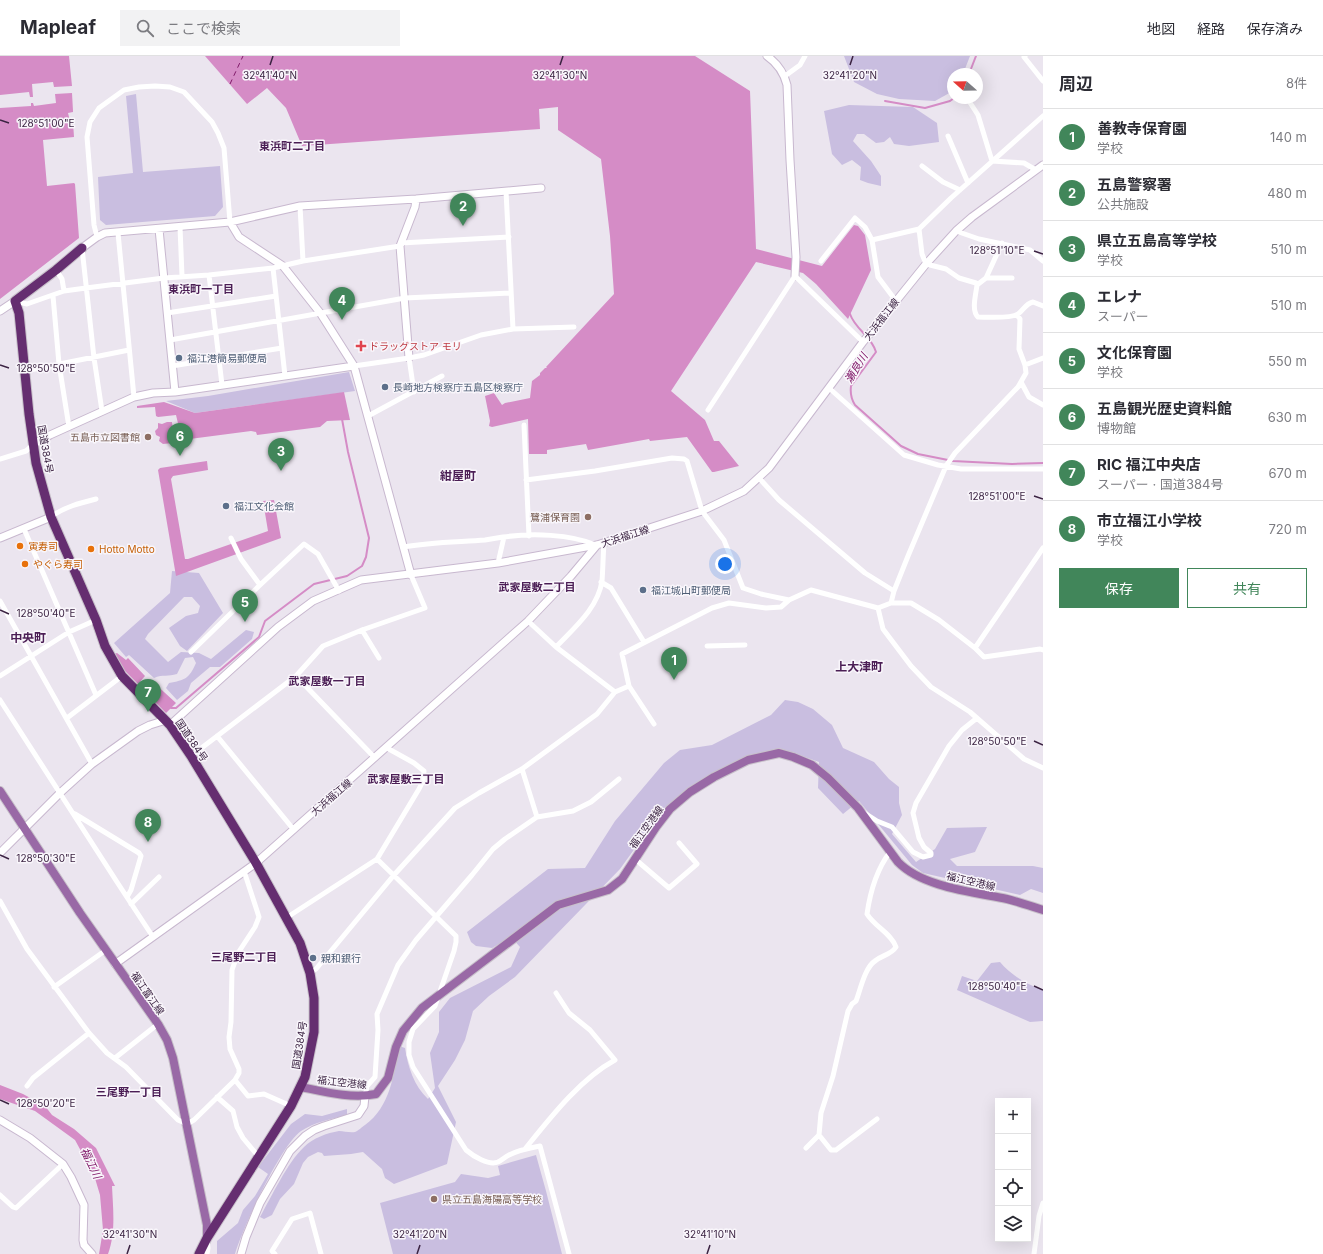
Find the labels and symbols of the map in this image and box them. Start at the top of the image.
north arrow [947,68,983,104]
text: 32°41'40"N [243,69,297,81]
text: 32°41'30"N [533,69,587,81]
text: 32°41'20"N [823,69,877,81]
text: 128°51'00"E [17,117,75,129]
district label: 東浜町二丁目 [259,139,325,153]
pin: 2 [450,193,476,226]
text: 128°51'10"E [970,244,1024,256]
district label: 東浜町一丁目 [168,282,234,296]
pin: 4 [329,287,355,320]
street label: 大浜福江線 [861,296,901,342]
place label: ドラッグストア モリ [369,340,462,352]
marker: ドラッグストア モリ [356,341,366,351]
water label: 瀬良川 [841,349,871,386]
place label: 福江港簡易郵便局 [187,352,267,364]
marker: 福江港簡易郵便局 [174,353,184,363]
text: 128°50'50"E [16,362,76,374]
place label: 長崎地方検察庁五島区検察庁 [393,381,523,393]
marker: 長崎地方検察庁五島区検察庁 [380,382,390,392]
pin: 6 [167,423,193,456]
street label: 国道384号 [36,424,56,474]
place label: 五島市立図書館 [70,431,140,443]
marker: 五島市立図書館 [143,432,153,442]
pin: 3 [268,438,294,471]
district label: 紺屋町 [440,468,476,483]
text: 128°51'00"E [968,490,1026,502]
place label: 福江文化会館 [234,500,294,512]
marker: 福江文化会館 [221,501,231,511]
place label: 鷺浦保育園 [530,511,580,523]
marker: 鷺浦保育園 [583,512,593,522]
street label: 大浜福江線 [599,523,651,549]
place label: 寅寿司 [28,540,58,552]
marker: 寅寿司 [15,541,25,551]
place label: Hotto Motto [99,543,155,555]
marker: Hotto Motto [86,544,96,554]
your location [715,554,735,574]
place label: やぐら寿司 [33,558,83,570]
marker: やぐら寿司 [20,559,30,569]
district label: 武家屋敷二丁目 [499,580,576,594]
place label: 福江城山町郵便局 [651,584,731,596]
marker: 福江城山町郵便局 [638,585,648,595]
pin: 5 [232,589,258,622]
text: 128°50'40"E [17,607,75,619]
district label: 中央町 [10,630,46,645]
pin: 1 [661,647,687,680]
district label: 上大津町 [835,659,883,674]
district label: 武家屋敷一丁目 [289,674,366,688]
pin: 7 [135,679,161,712]
street label: 国道384号 [173,716,211,764]
text: 128°50'50"E [967,735,1027,747]
district label: 武家屋敷三丁目 [368,772,445,786]
street label: 大浜福江線 [308,776,354,818]
street label: 福江空港線 [626,803,666,851]
pin: 8 [135,809,161,842]
text: 128°50'30"E [16,852,76,864]
street label: 福江空港線 [945,870,997,892]
district label: 三尾野二丁目 [211,950,277,964]
place label: 親和銀行 [321,952,361,964]
marker: 親和銀行 [308,953,318,963]
street label: 福江富江線 [129,969,167,1017]
text: 128°50'40"E [968,980,1026,992]
street label: 国道384号 [289,1020,309,1070]
street label: 福江空港線 [317,1073,367,1091]
district label: 三尾野一丁目 [96,1085,162,1099]
text: 128°50'20"E [16,1097,76,1109]
water label: 福江川 [77,1145,105,1182]
place label: 県立五島海陽高等学校 [442,1193,542,1205]
marker: 県立五島海陽高等学校 [429,1194,439,1204]
text: 32°41'30"N [103,1228,157,1240]
text: 32°41'20"N [393,1228,447,1240]
text: 32°41'10"N [684,1228,736,1240]

